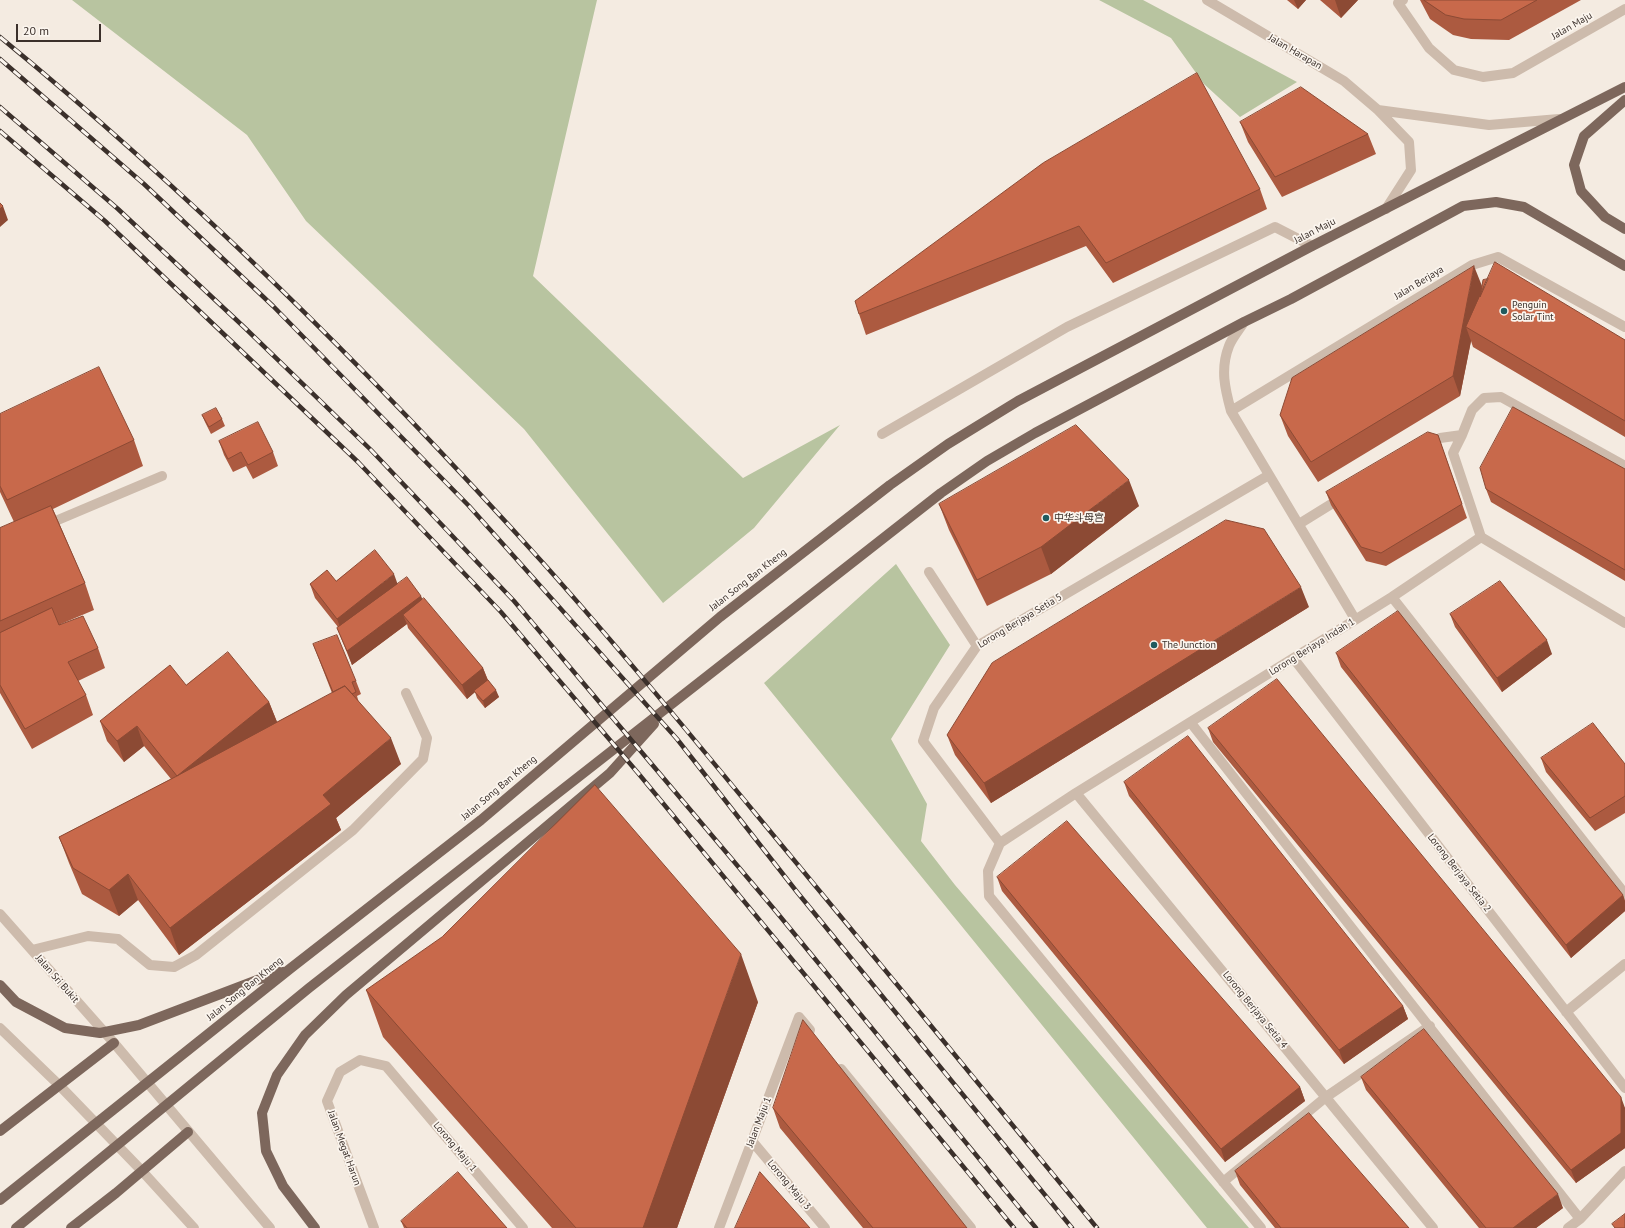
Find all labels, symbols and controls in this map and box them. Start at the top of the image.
street label: Jalan Maju [1550,10,1594,42]
scale bar [18,16,103,42]
text: 20 m [23,23,49,38]
street label: Jalan Harapan [1266,32,1324,72]
street label: Jalan Maju [1292,215,1338,247]
street label: Jalan Berjaya [1392,264,1446,302]
place label: Penguin Solar Tint [1512,299,1554,322]
marker: Penguin Solar Tint [1499,306,1509,316]
place label: 中华斗母宫 [1054,512,1104,524]
marker: 中华斗母宫 [1041,513,1051,523]
street label: Jalan Song Ban Kheng [707,546,789,614]
street label: Lorong Berjaya Setia 5 [976,591,1064,651]
street label: Lorong Berjaya Indah 1 [1267,616,1357,678]
place label: The Junction [1162,639,1216,651]
marker: The Junction [1149,640,1159,650]
street label: Jalan Song Ban Kheng [459,753,539,823]
street label: Lorong Berjaya Setia 2 [1425,831,1493,915]
street label: Jalan Sri Bukit [33,952,81,1006]
street label: Jalan Song Ban Kheng [205,955,285,1023]
street label: Lorong Berjaya Setia 4 [1220,969,1290,1051]
street label: Jalan Maju 1 [744,1095,774,1149]
street label: Jalan Megat Harun [325,1109,363,1187]
street label: Lorong Maju 1 [431,1120,479,1174]
street label: Lorong Maju 3 [765,1158,813,1212]

